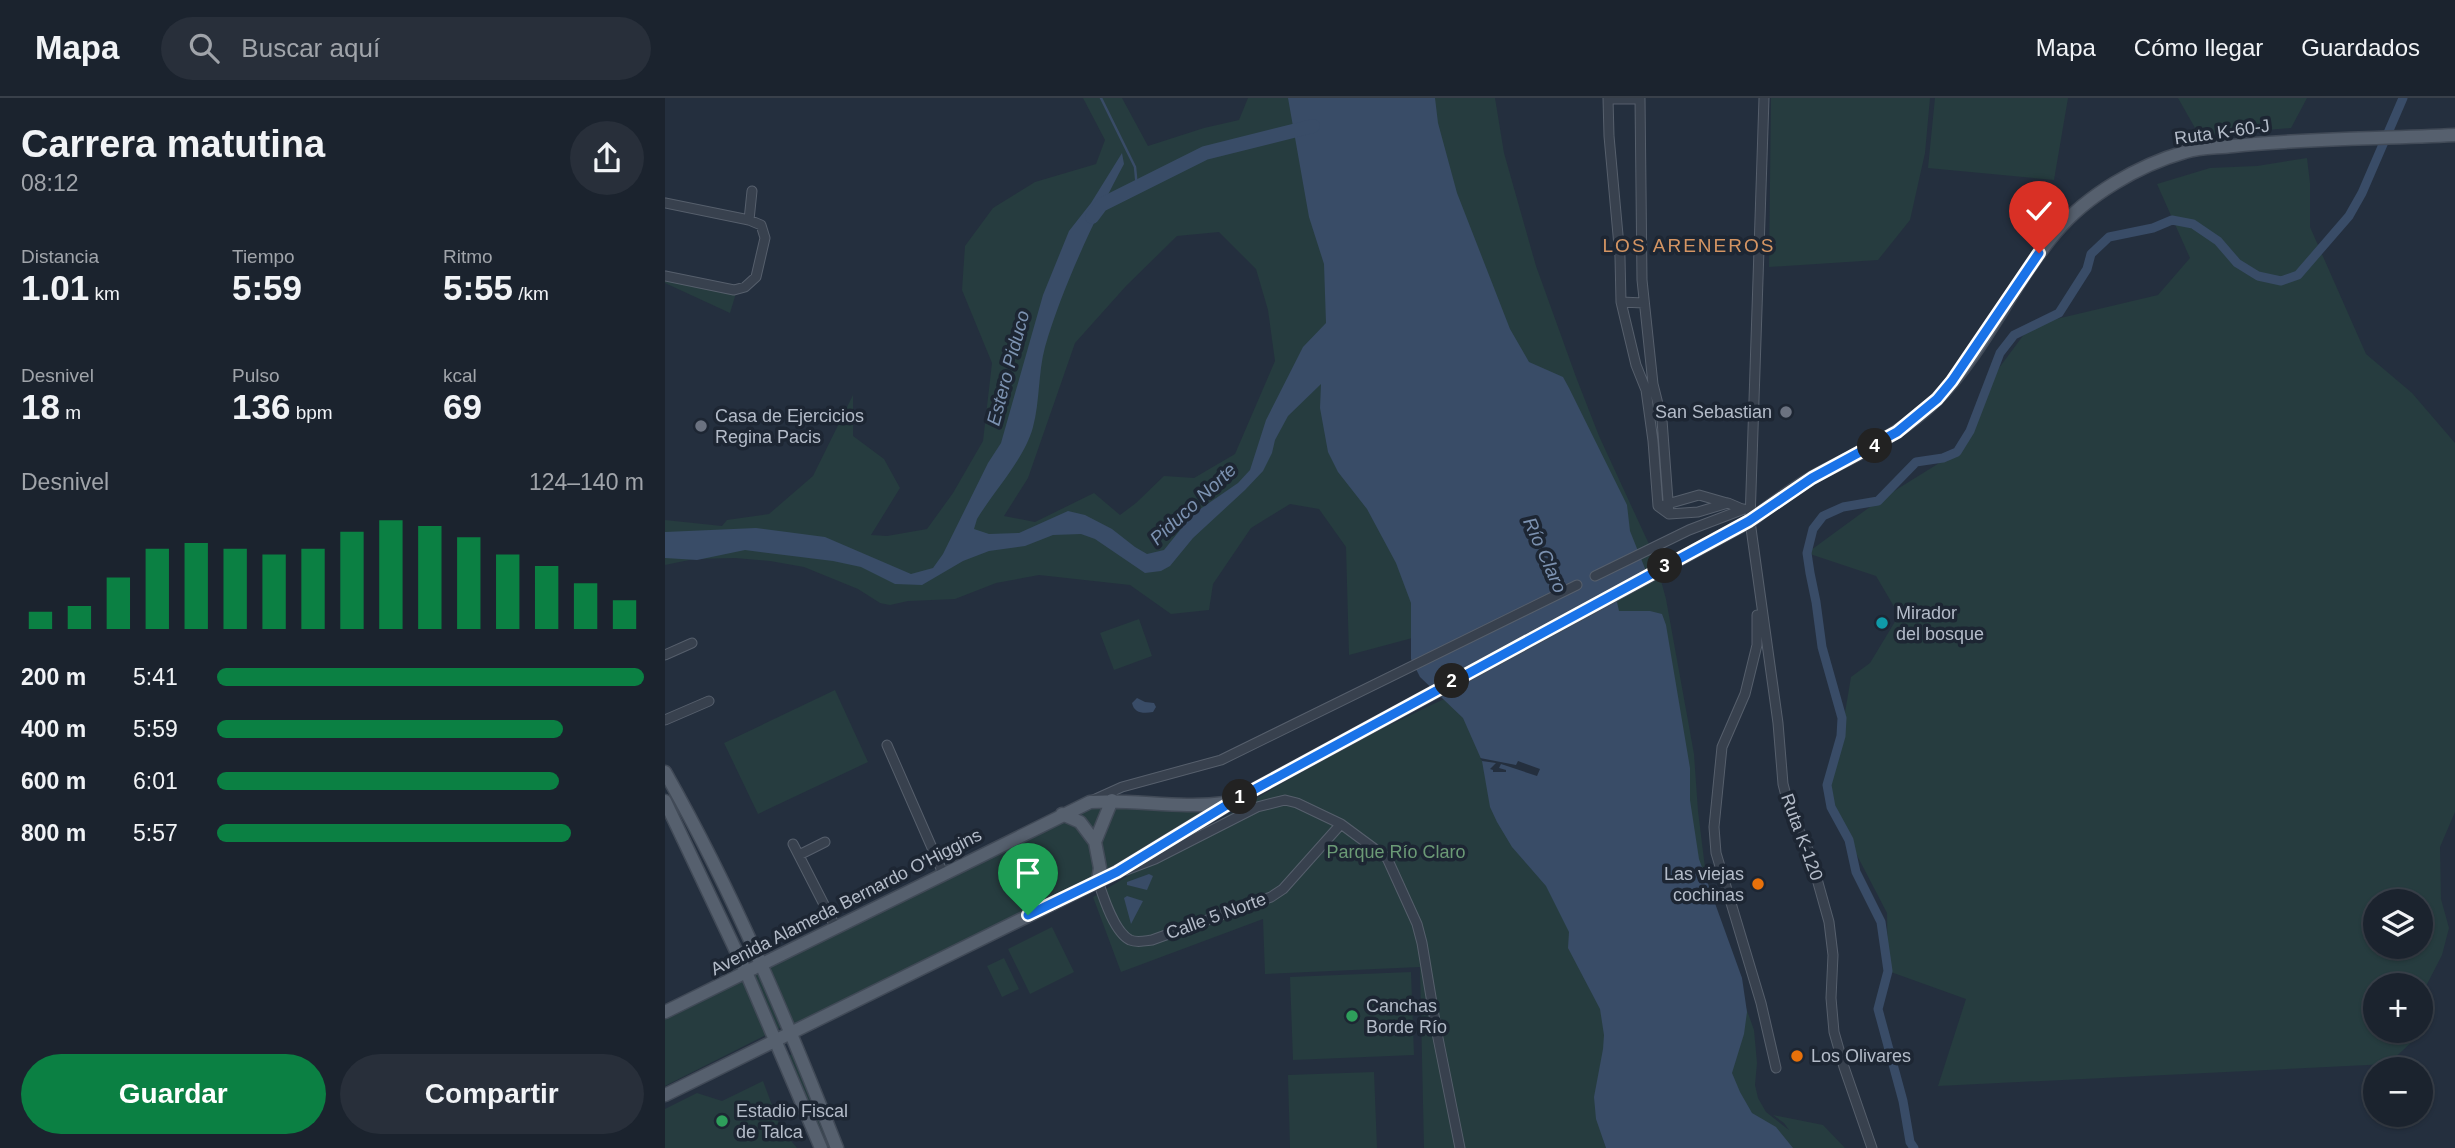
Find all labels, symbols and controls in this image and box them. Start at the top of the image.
search box [161,17,651,80]
text: Mapa [35,29,119,66]
icon: search [185,29,223,67]
text: Buscar aquí [241,33,380,63]
text: Mapa [2036,34,2096,61]
text: Cómo llegar [2134,34,2263,61]
text: Guardados [2301,34,2420,61]
street label: Ruta K-60-J [2173,115,2271,149]
button: share [570,121,644,195]
text: Carrera matutina [21,123,325,165]
text: 08:12 [21,170,79,196]
pin [2009,181,2069,253]
icon: check [2020,192,2058,230]
district label: LOS ARENEROS [1603,235,1775,256]
text: Distancia [21,246,99,267]
text: Tiempo [232,246,295,267]
text: Ritmo [443,246,493,267]
text: 1.01 [21,268,89,307]
text: 5:59 [232,268,302,307]
text: 5:55 [443,268,513,307]
text: km [89,283,120,304]
text: /km [513,283,549,304]
water label: Estero Piduco [983,308,1033,428]
text: Desnivel [21,365,94,386]
text: Pulso [232,365,280,386]
text: kcal [443,365,477,386]
text: 18 [21,387,60,426]
text: 136 [232,387,290,426]
text: 69 [443,387,482,426]
text: m [60,402,81,423]
text: bpm [290,402,333,423]
place label: San Sebastian [1655,402,1772,422]
marker: San Sebastian [1778,404,1794,420]
place label: Casa de Ejercicios Regina Pacis [715,406,864,447]
marker: Casa de Ejercicios Regina Pacis [693,418,709,434]
pin: 4 [1857,428,1893,464]
text: 4 [1869,435,1880,456]
water label: Piduco Norte [1146,459,1240,549]
text: Desnivel [21,469,109,495]
text: 124–140 m [529,469,644,495]
water label: Río Claro [1519,514,1571,596]
pin: 3 [1647,548,1683,584]
text: 3 [1659,555,1670,576]
place label: Mirador del bosque [1896,603,1984,644]
marker: Mirador del bosque [1874,615,1890,631]
text: 200 m [21,664,86,690]
text: 5:41 [133,664,178,690]
pin: 2 [1435,664,1469,698]
text: 2 [1446,670,1457,691]
text: 400 m [21,716,86,742]
text: 5:59 [133,716,178,742]
text: 600 m [21,768,86,794]
text: 6:01 [133,768,178,794]
pin: 1 [1223,780,1257,814]
text: 1 [1234,786,1245,807]
street label: Ruta K-120 [1777,791,1827,883]
text: 800 m [21,820,86,846]
text: 5:57 [133,820,178,846]
street label: Avenida Alameda Bernardo O'Higgins [707,825,985,979]
park label: Parque Río Claro [1326,842,1466,862]
pin [998,843,1058,915]
icon: arrive [1009,854,1047,892]
place label: Las viejas cochinas [1664,864,1744,905]
marker: Las viejas cochinas [1750,876,1766,892]
street label: Calle 5 Norte [1163,889,1269,943]
map controls [2363,889,2433,1127]
button: layers [2363,889,2433,959]
button: + [2363,973,2433,1043]
place label: Canchas Borde Río [1366,996,1447,1037]
marker: Canchas Borde Río [1344,1008,1360,1024]
place label: Los Olivares [1811,1046,1911,1066]
marker: Los Olivares [1789,1048,1805,1064]
button: Guardar [21,1054,326,1134]
button: Compartir [340,1054,644,1134]
button: − [2363,1057,2433,1127]
place label: Estadio Fiscal de Talca [736,1101,848,1142]
marker: Estadio Fiscal de Talca [714,1113,730,1129]

